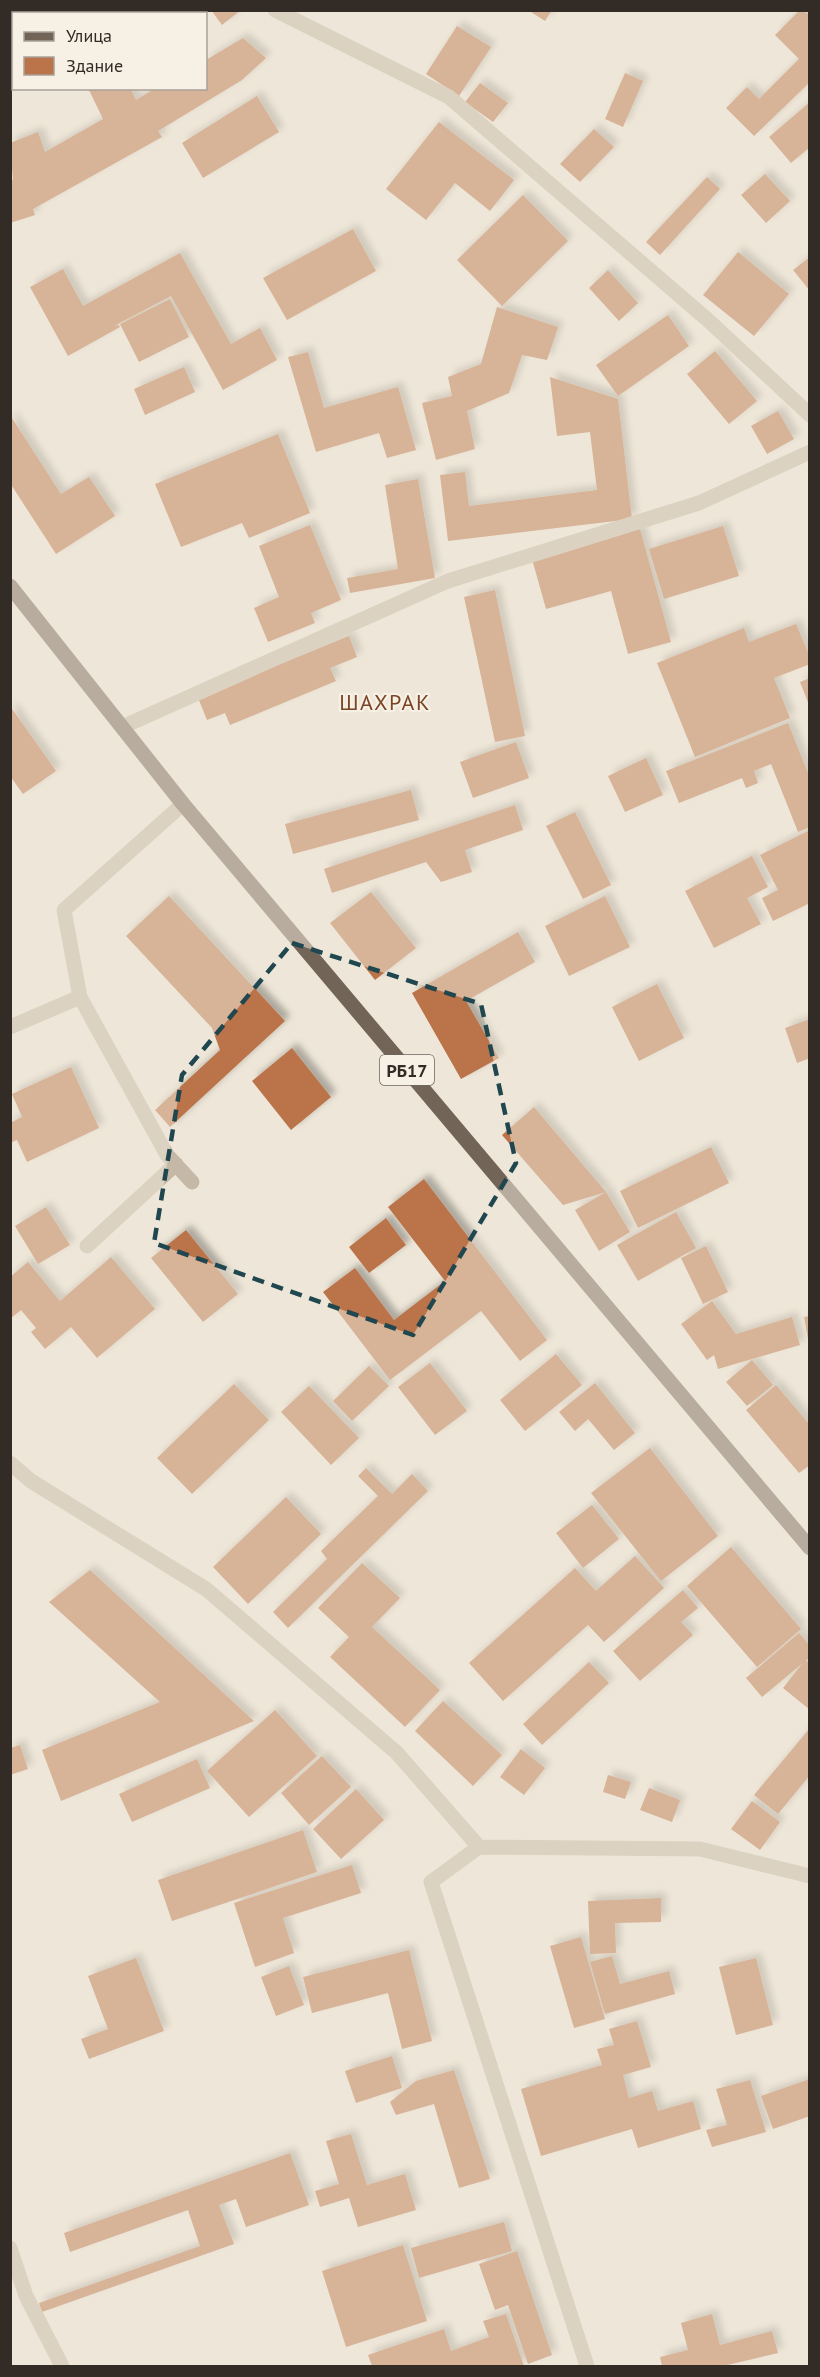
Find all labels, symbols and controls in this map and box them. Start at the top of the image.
legend [12,12,207,90]
text: Улица [66,24,112,47]
text: Здание [66,54,123,77]
district label: ШАХРАК [339,688,431,716]
road number: РБ17 [380,1055,434,1085]

